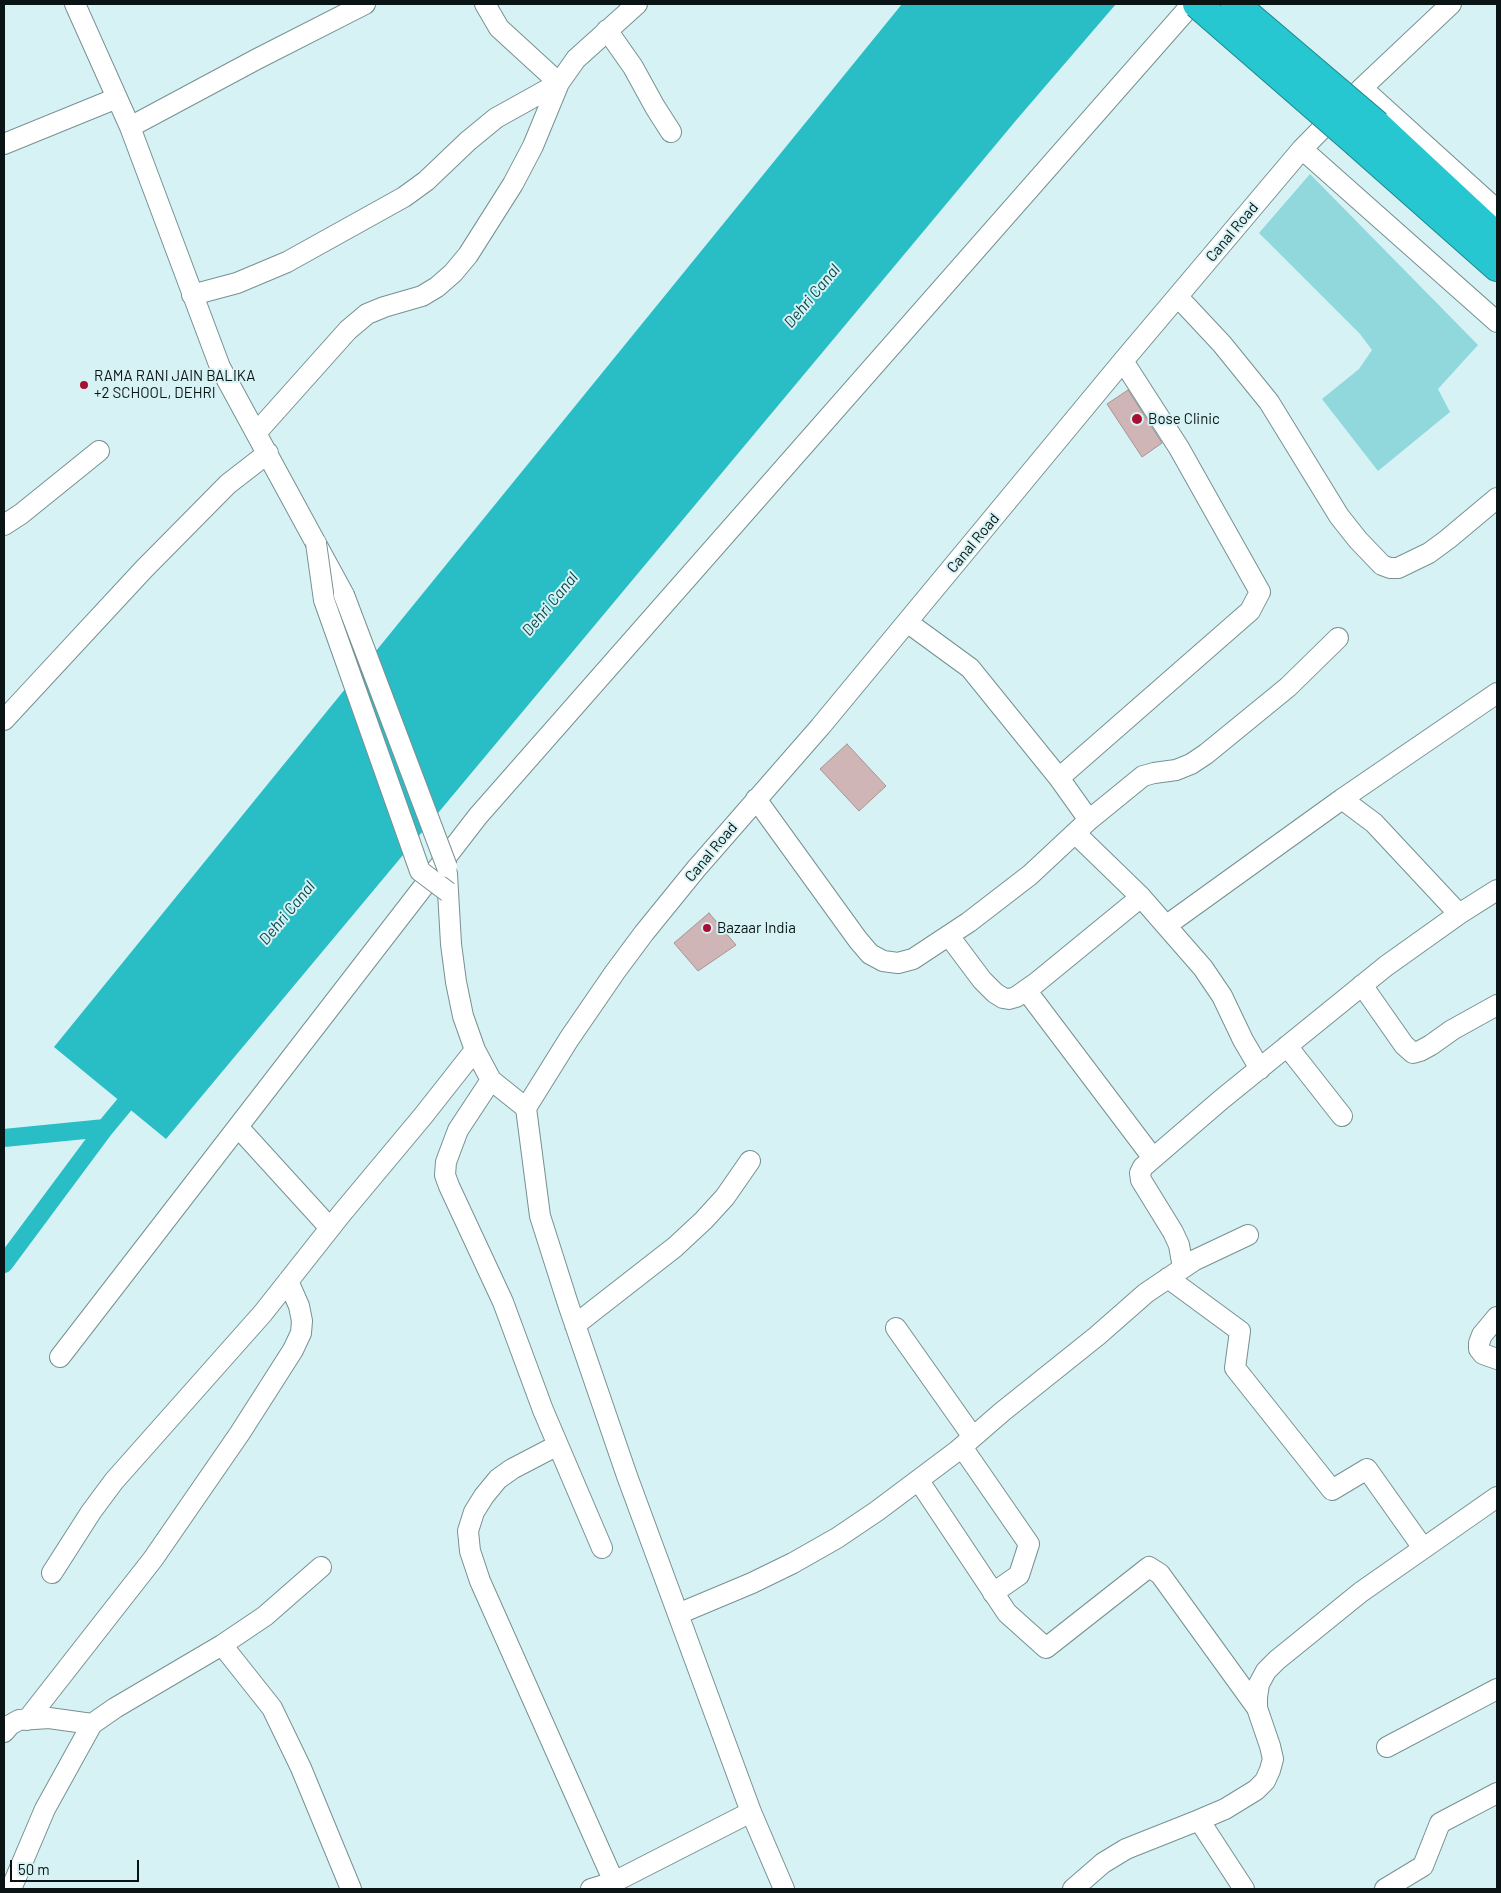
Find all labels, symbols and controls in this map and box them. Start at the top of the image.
street label: Canal Road [1202,199,1262,265]
water label: Dehri Canal [780,260,844,332]
place label: RAMA RANI JAIN BALIKA +2 SCHOOL, DEHRI [94,367,255,402]
marker: RAMA RANI JAIN BALIKA +2 SCHOOL, DEHRI [78,379,90,391]
place label: Bose Clinic [1148,410,1220,428]
marker: Bose Clinic [1130,412,1144,426]
street label: Canal Road [943,510,1003,576]
water label: Dehri Canal [518,568,582,640]
street label: Canal Road [681,819,741,885]
water label: Dehri Canal [255,877,319,949]
place label: Bazaar India [717,919,796,937]
marker: Bazaar India [701,922,713,934]
scale bar [12,1850,141,1882]
text: 50 m [18,1860,50,1878]

